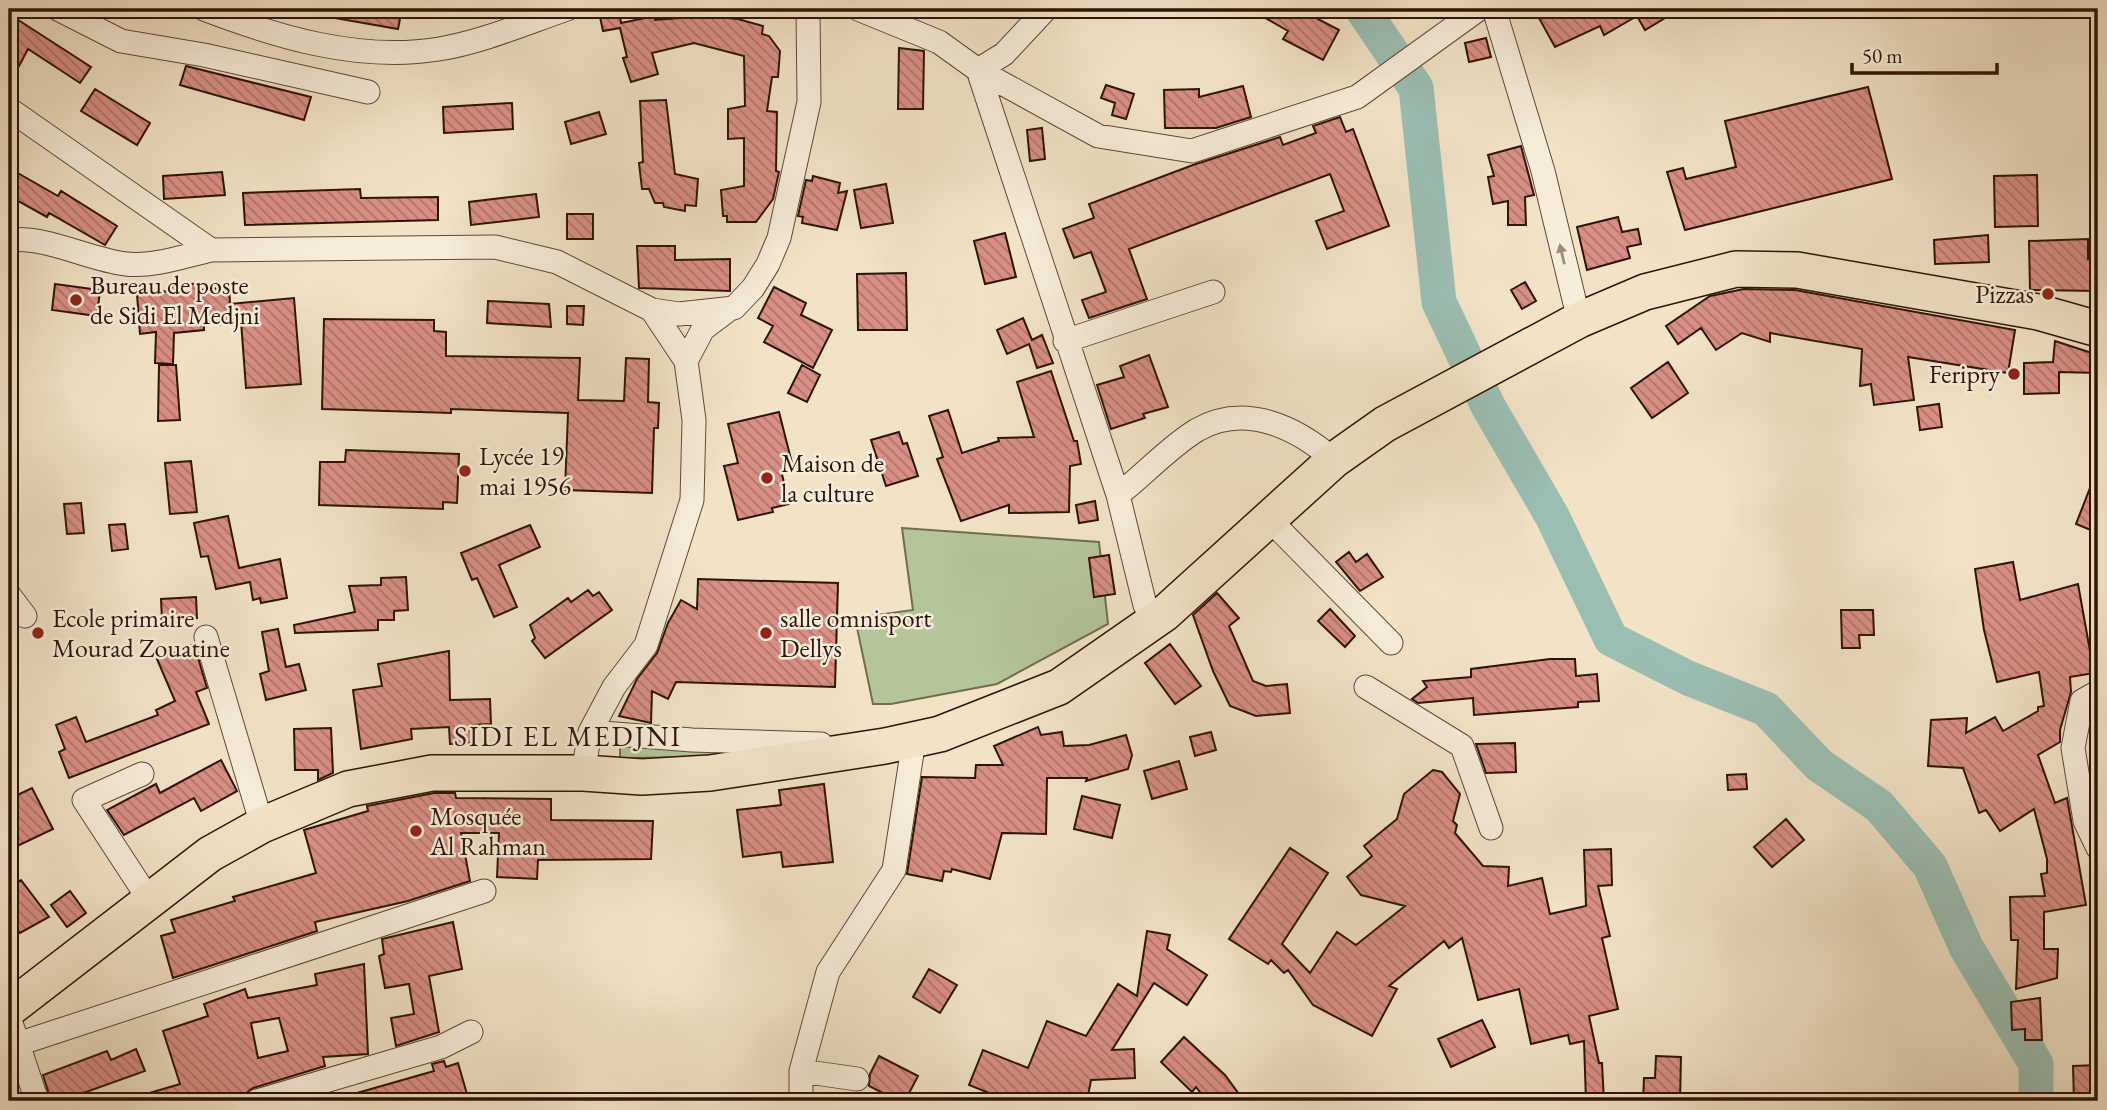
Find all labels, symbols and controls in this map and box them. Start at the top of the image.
scale bar [1852,32,1997,76]
text: 50 m [1862,42,1903,69]
one-way arrow [1556,242,1567,264]
place label: Bureau de poste de Sidi El Medjni [90,268,260,332]
place label: Pizzas [1975,277,2034,311]
marker: Pizzas [2040,286,2056,302]
marker: Bureau de poste de Sidi El Medjni [68,292,84,308]
place label: Feripry [1929,357,2001,391]
marker: Feripry [2006,366,2022,382]
place label: Lycée 19 mai 1956 [479,439,571,503]
place label: Maison de la culture [781,446,884,510]
marker: Lycée 19 mai 1956 [457,463,473,479]
marker: Maison de la culture [759,470,775,486]
place label: Ecole primaire Mourad Zouatine [52,601,230,665]
place label: salle omnisport Dellys [780,601,931,665]
marker: Ecole primaire Mourad Zouatine [30,625,46,641]
marker: salle omnisport Dellys [758,625,774,641]
district label: SIDI EL MEDJNI [454,718,682,754]
place label: Mosquée Al Rahman [429,799,546,863]
marker: Mosquée Al Rahman [408,823,424,839]

